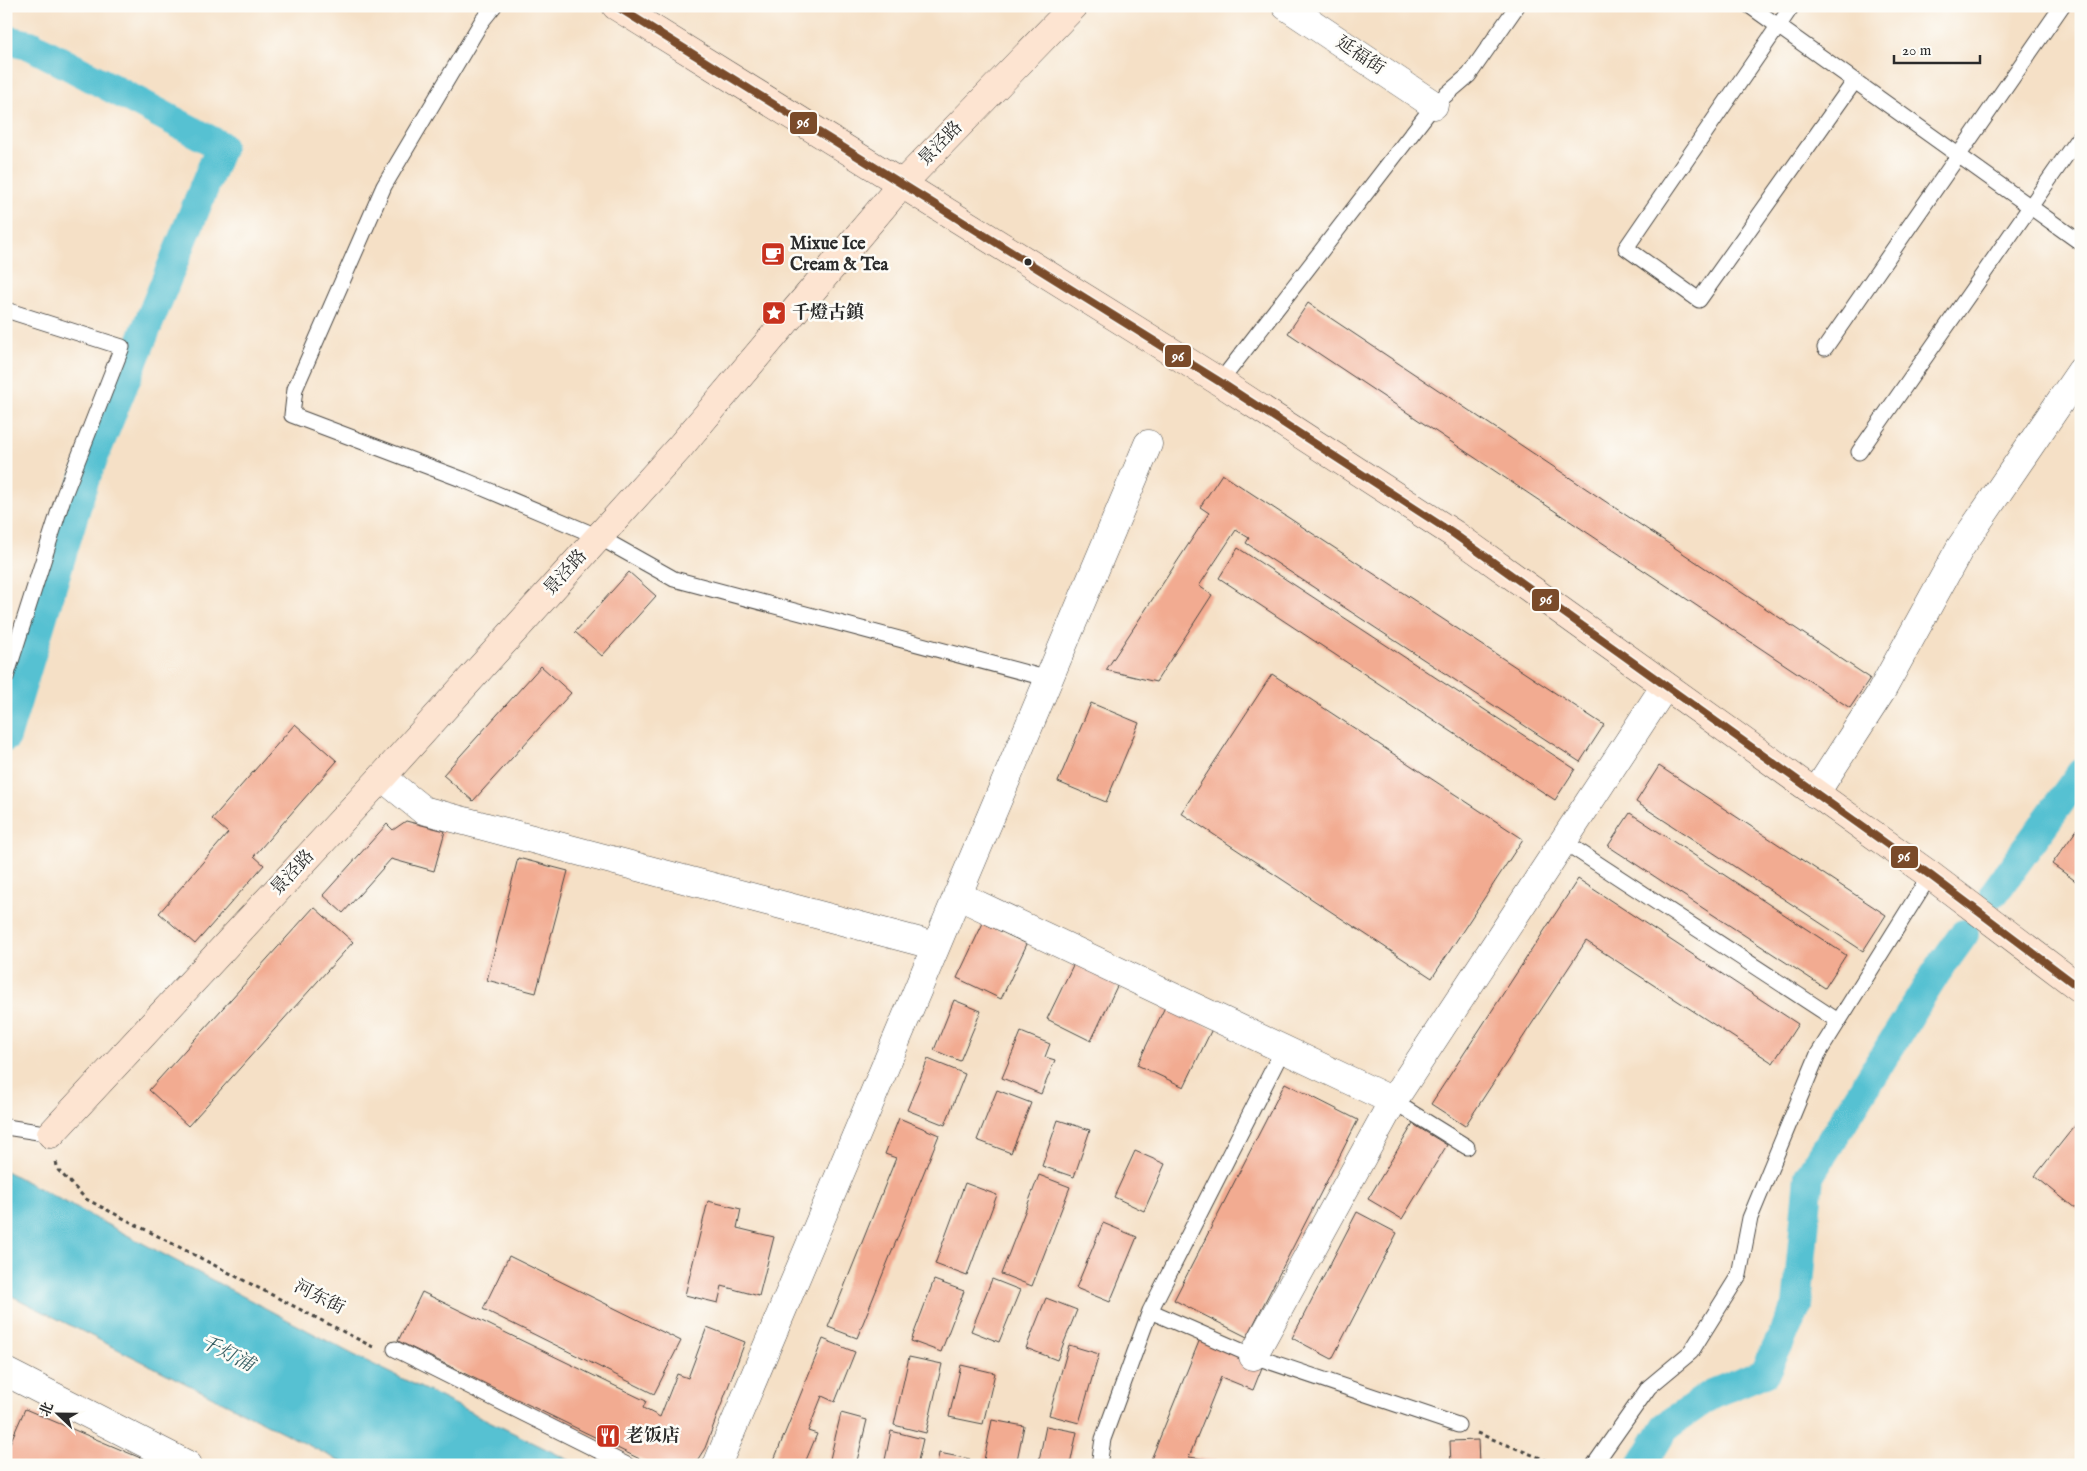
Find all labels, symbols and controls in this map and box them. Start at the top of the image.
street label: 延福街 [1331,31,1389,81]
scale bar [1894,32,1981,64]
text: 20 m [1902,41,1932,60]
line badge: 96 [789,111,818,135]
text: 96 [796,114,810,132]
street label: 景泾路 [914,117,968,171]
place label: Mixue Ice Cream & Tea [790,233,890,277]
cafe icon: Mixue Ice Cream & Tea [760,241,786,267]
unlabelled marker [1023,257,1033,267]
place icon: 千燈古鎮 [761,300,787,326]
place label: 千燈古鎮 [792,302,864,325]
line badge: 96 [1164,344,1192,368]
text: 96 [1171,348,1185,366]
street label: 景泾路 [539,545,593,601]
line badge: 96 [1531,588,1560,612]
text: 96 [1539,591,1553,609]
street label: 景泾路 [266,845,320,901]
line badge: 96 [1890,845,1919,869]
text: 96 [1897,848,1911,866]
street label: 河东街 [290,1275,348,1321]
water label: 千灯浦 [196,1330,261,1379]
north arrow [32,1388,82,1438]
text: 北 [36,1400,58,1419]
restaurant icon: 老饭店 [595,1423,621,1449]
place label: 老饭店 [626,1425,680,1448]

